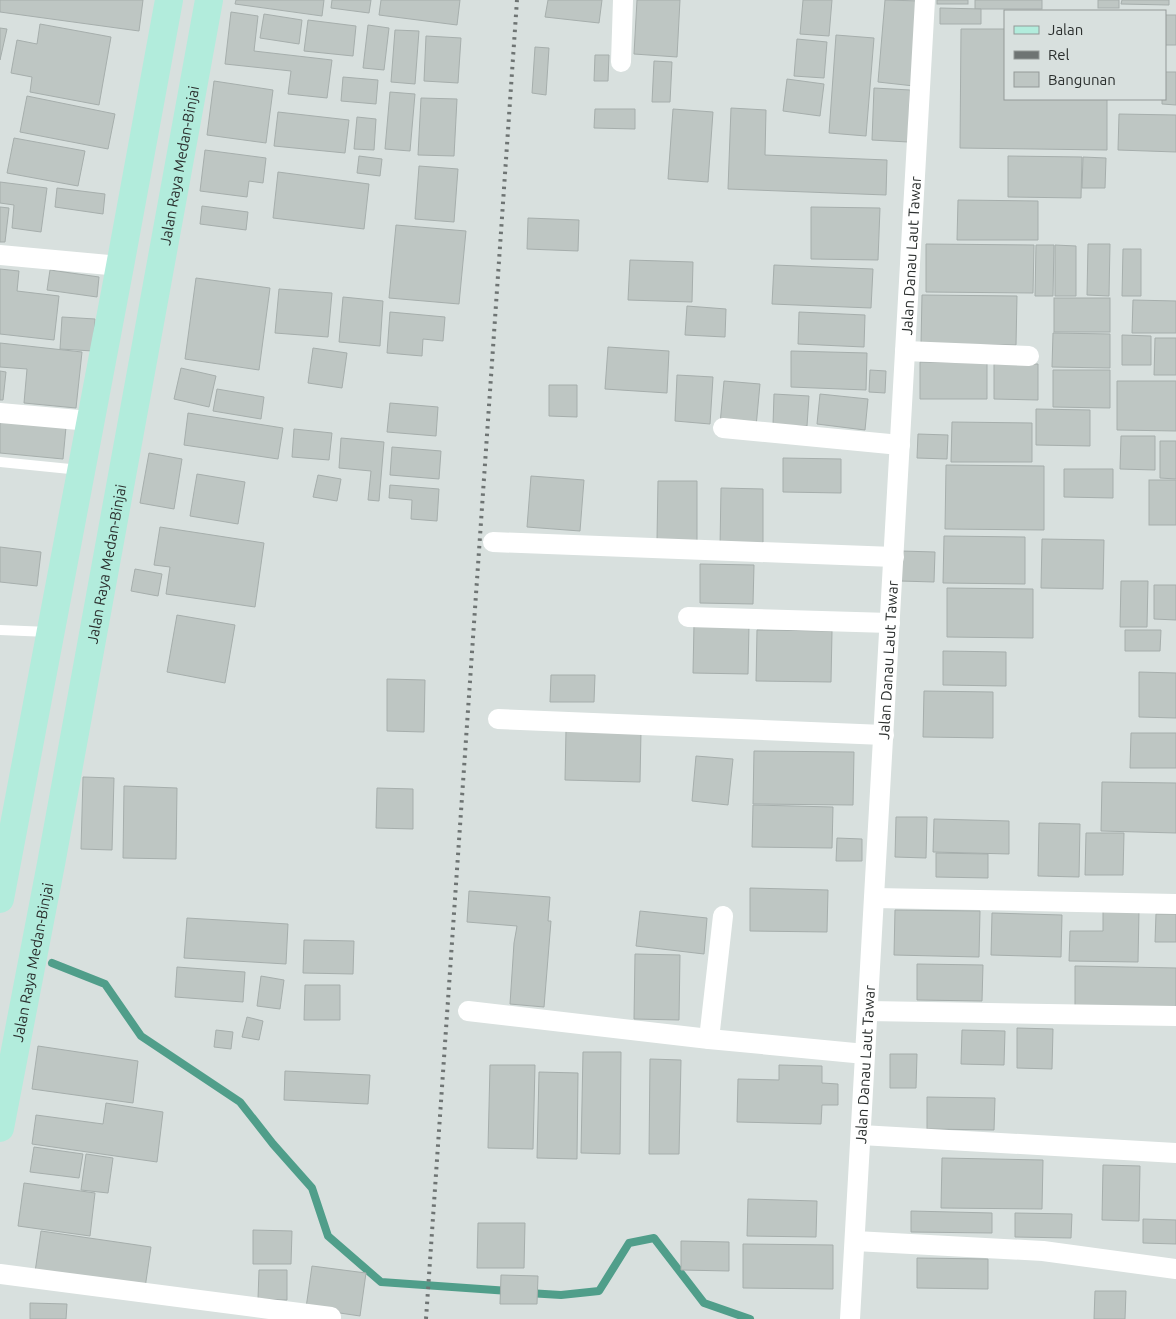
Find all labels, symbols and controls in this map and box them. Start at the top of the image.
legend [1004,10,1166,100]
text: Jalan [1048,21,1083,38]
text: Rel [1048,46,1070,63]
text: Bangunan [1048,71,1116,88]
street label: Jalan Raya Medan-Binjai [156,84,202,247]
street label: Jalan Danau Laut Tawar [897,175,923,336]
street label: Jalan Raya Medan-Binjai [83,483,129,645]
street label: Jalan Danau Laut Tawar [874,580,900,740]
street label: Jalan Raya Medan-Binjai [8,881,56,1043]
street label: Jalan Danau Laut Tawar [851,984,878,1144]

